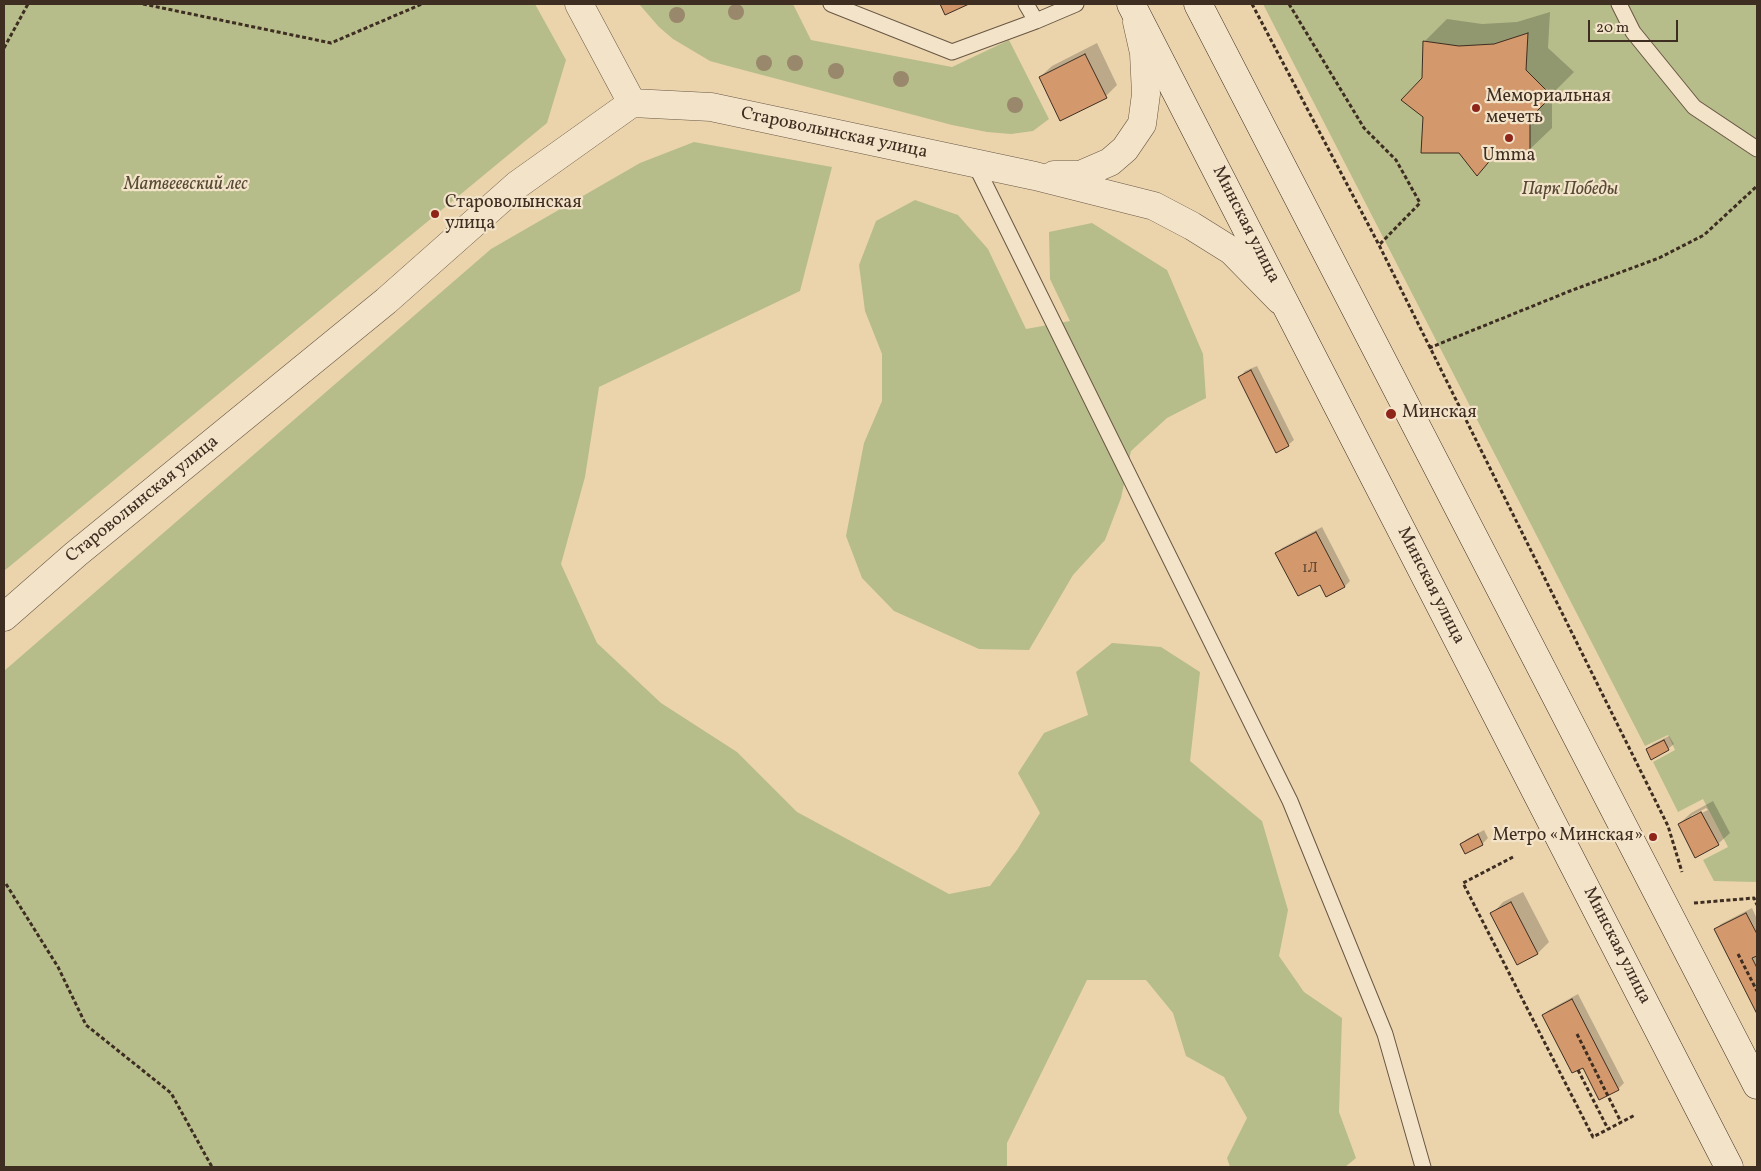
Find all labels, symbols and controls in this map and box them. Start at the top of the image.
scale bar [1591,10,1681,42]
text: 20 m [1596,18,1629,39]
place label: Мемориальная мечеть [1486,87,1611,130]
marker: Мемориальная мечеть [1470,102,1482,114]
street label: Староволынская улица [739,104,929,164]
marker: Umma [1503,132,1515,144]
place label: Umma [1483,146,1535,168]
street label: Минская улица [1206,163,1284,287]
park label: Матвеевский лес [124,175,248,197]
park label: Парк Победы [1522,180,1618,202]
place label: Староволынская улица [445,193,582,235]
marker: Староволынская улица [429,208,441,220]
place label: Минская [1402,403,1477,425]
marker: Минская [1384,407,1398,421]
street label: Староволынская улица [62,432,224,568]
street label: Минская улица [1391,524,1469,648]
house number: 1Л [1302,560,1318,578]
place label: Метро «Минская» [1492,826,1643,848]
marker: Метро «Минская» [1647,831,1659,843]
street label: Минская улица [1577,884,1655,1008]

